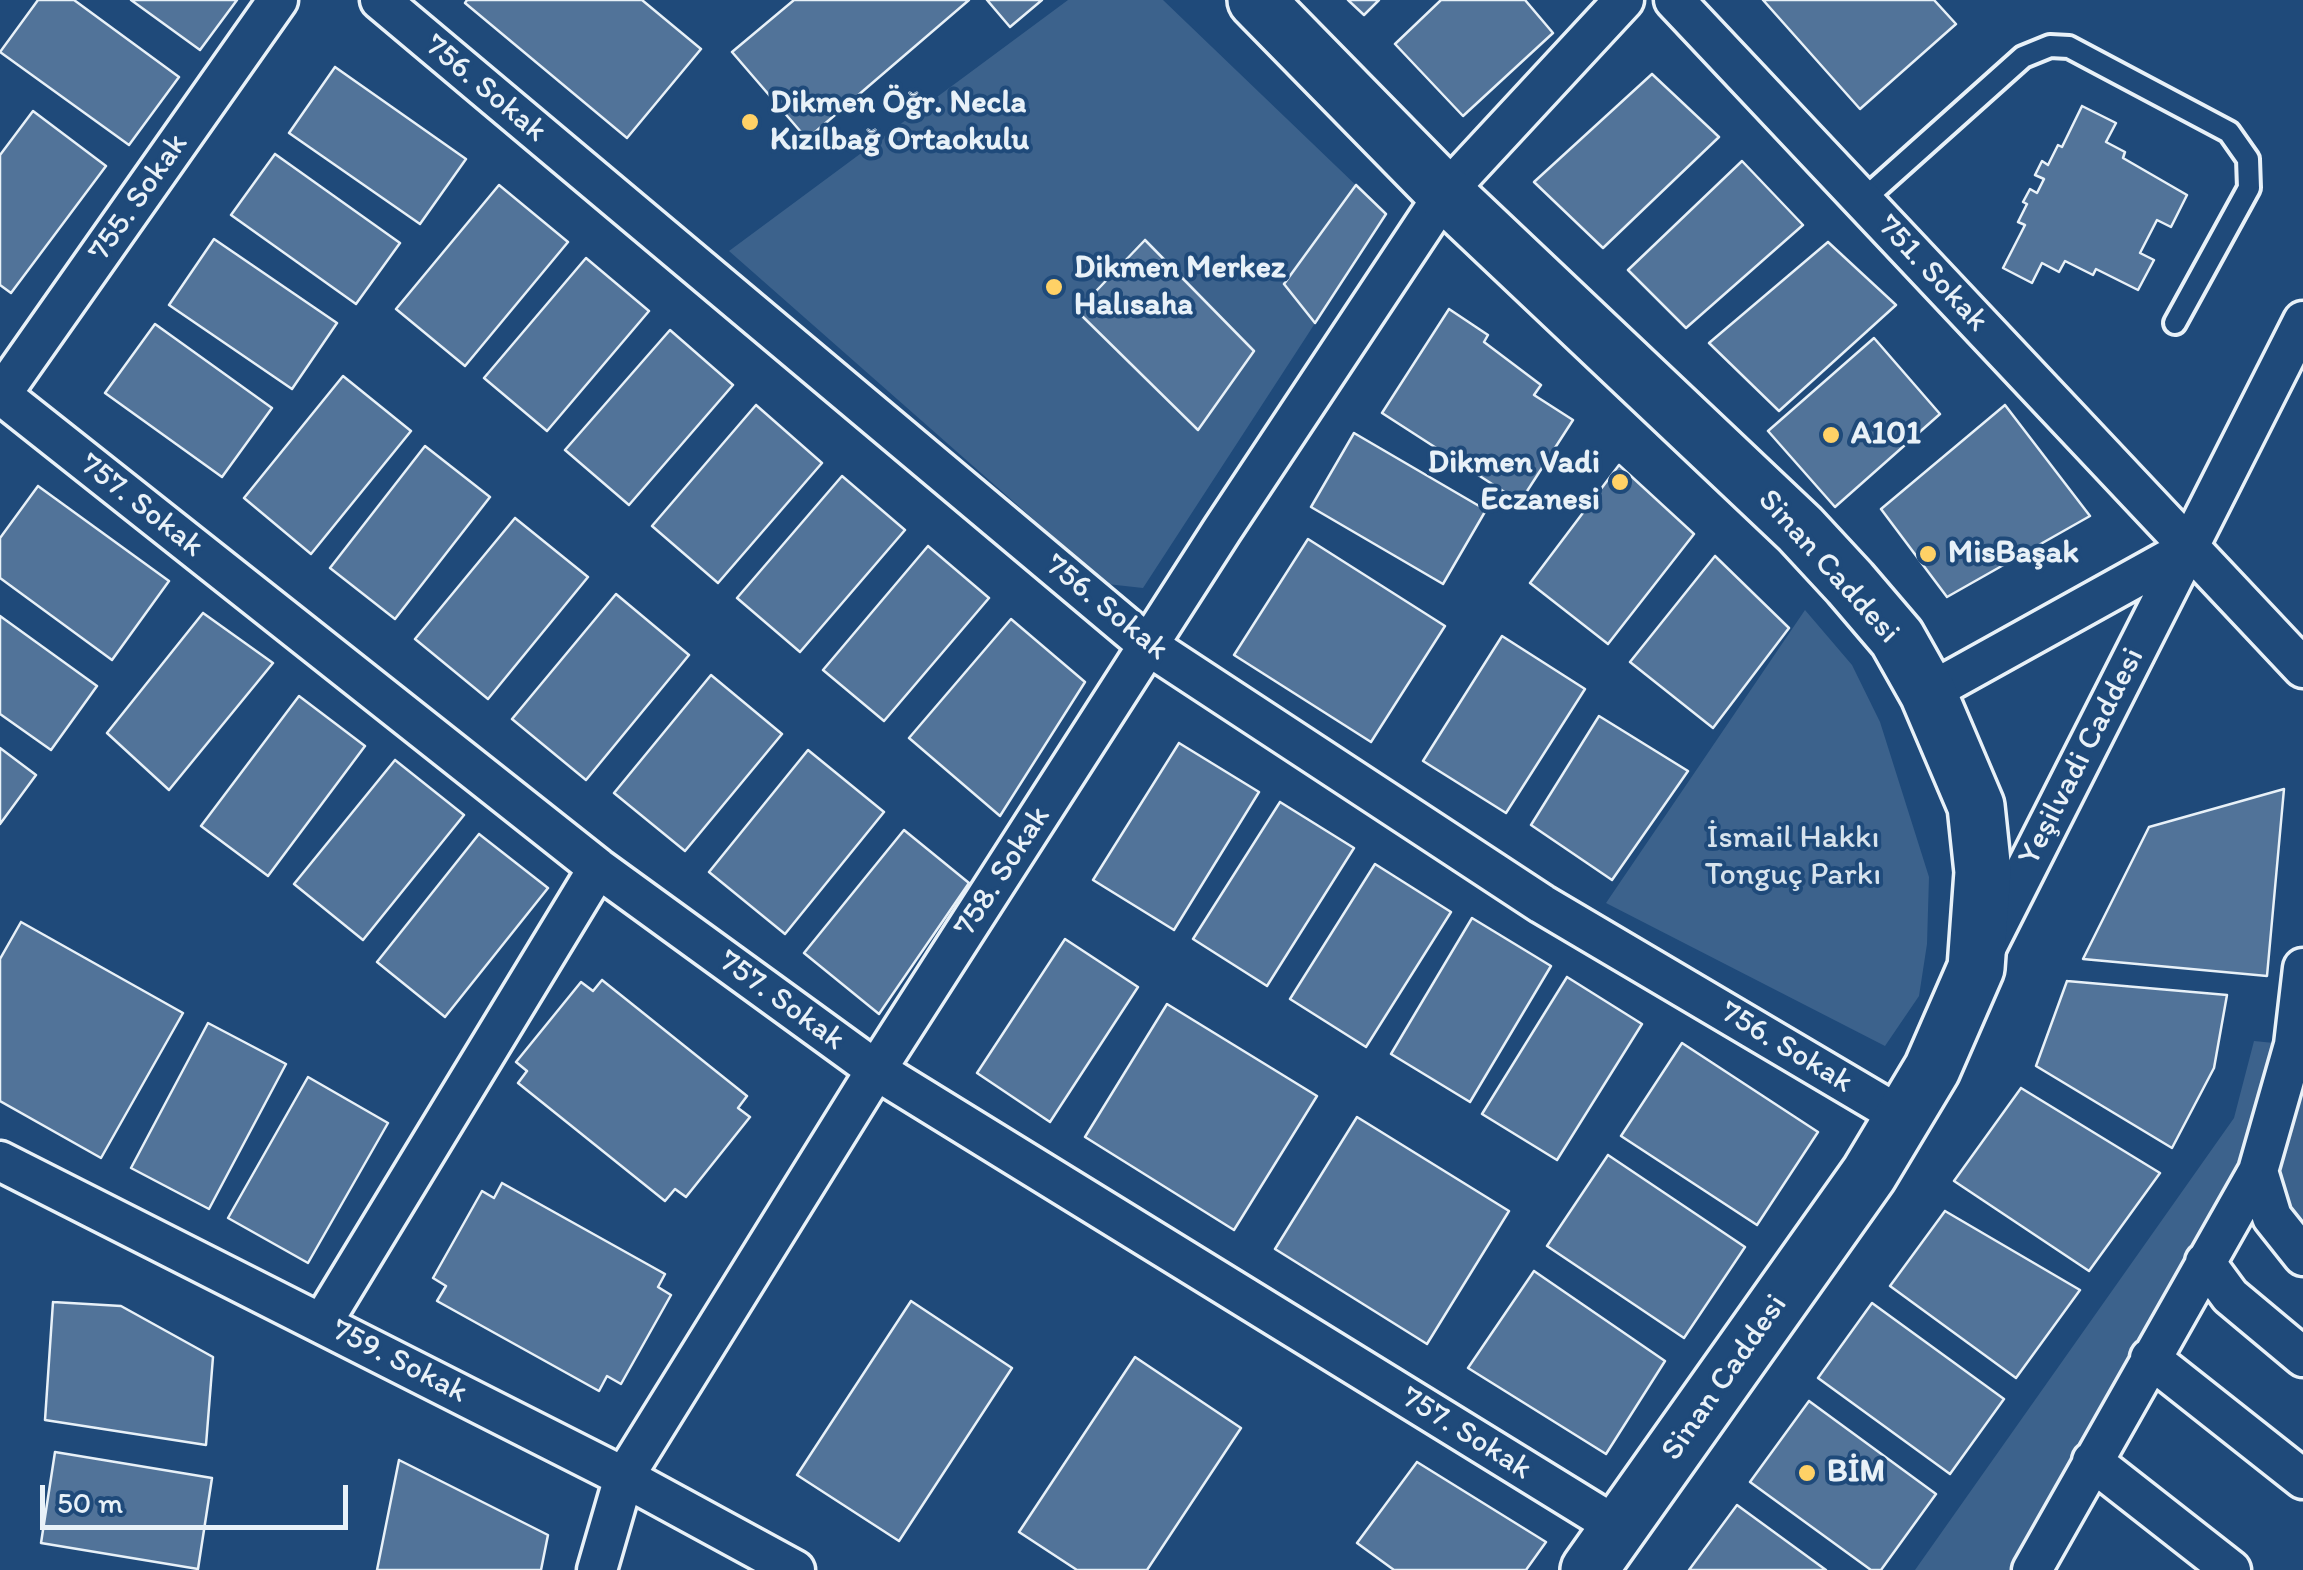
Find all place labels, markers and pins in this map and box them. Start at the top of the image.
place label: Dikmen Öğr. Necla Kızılbağ Ortaokulu [770,85,1029,160]
marker: Dikmen Öğr. Necla Kızılbağ Ortaokulu [739,111,761,133]
place label: Dikmen Merkez Halısaha [1074,250,1286,325]
marker: Dikmen Merkez Halısaha [1043,276,1065,298]
place label: A101 [1851,416,1921,454]
marker: A101 [1820,424,1842,446]
place label: Dikmen Vadi Eczanesi [1428,445,1600,520]
marker: Dikmen Vadi Eczanesi [1609,471,1631,493]
place label: MisBaşak [1948,535,2079,573]
marker: MisBaşak [1917,543,1939,565]
place label: BİM [1827,1454,1885,1492]
marker: BİM [1796,1462,1818,1484]

